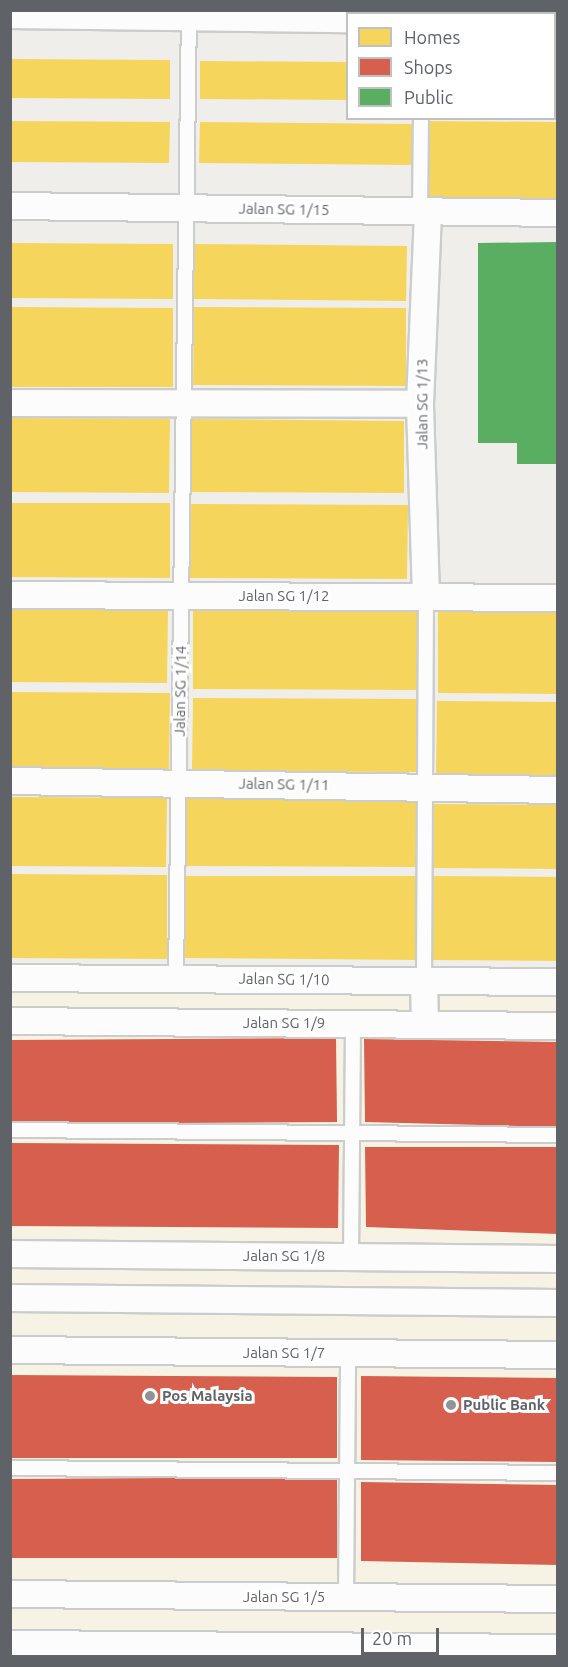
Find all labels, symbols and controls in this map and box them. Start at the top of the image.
legend [346,12,556,120]
text: Homes [404,27,460,47]
text: Shops [404,57,453,77]
text: Public [404,87,453,107]
street label: Jalan SG 1/15 [238,199,330,219]
street label: Jalan SG 1/13 [413,359,431,449]
street label: Jalan SG 1/12 [239,587,329,605]
street label: Jalan SG 1/14 [170,645,190,737]
street label: Jalan SG 1/11 [238,774,330,794]
street label: Jalan SG 1/10 [238,969,330,989]
street label: Jalan SG 1/9 [243,1014,325,1032]
street label: Jalan SG 1/8 [243,1247,325,1265]
street label: Jalan SG 1/7 [243,1344,325,1362]
place label: Pos Malaysia [162,1387,253,1405]
marker: Pos Malaysia [143,1389,157,1403]
place label: Public Bank [463,1396,545,1414]
marker: Public Bank [444,1398,458,1412]
street label: Jalan SG 1/5 [243,1588,325,1606]
scale bar [364,1616,442,1654]
text: 20 m [372,1628,412,1648]

